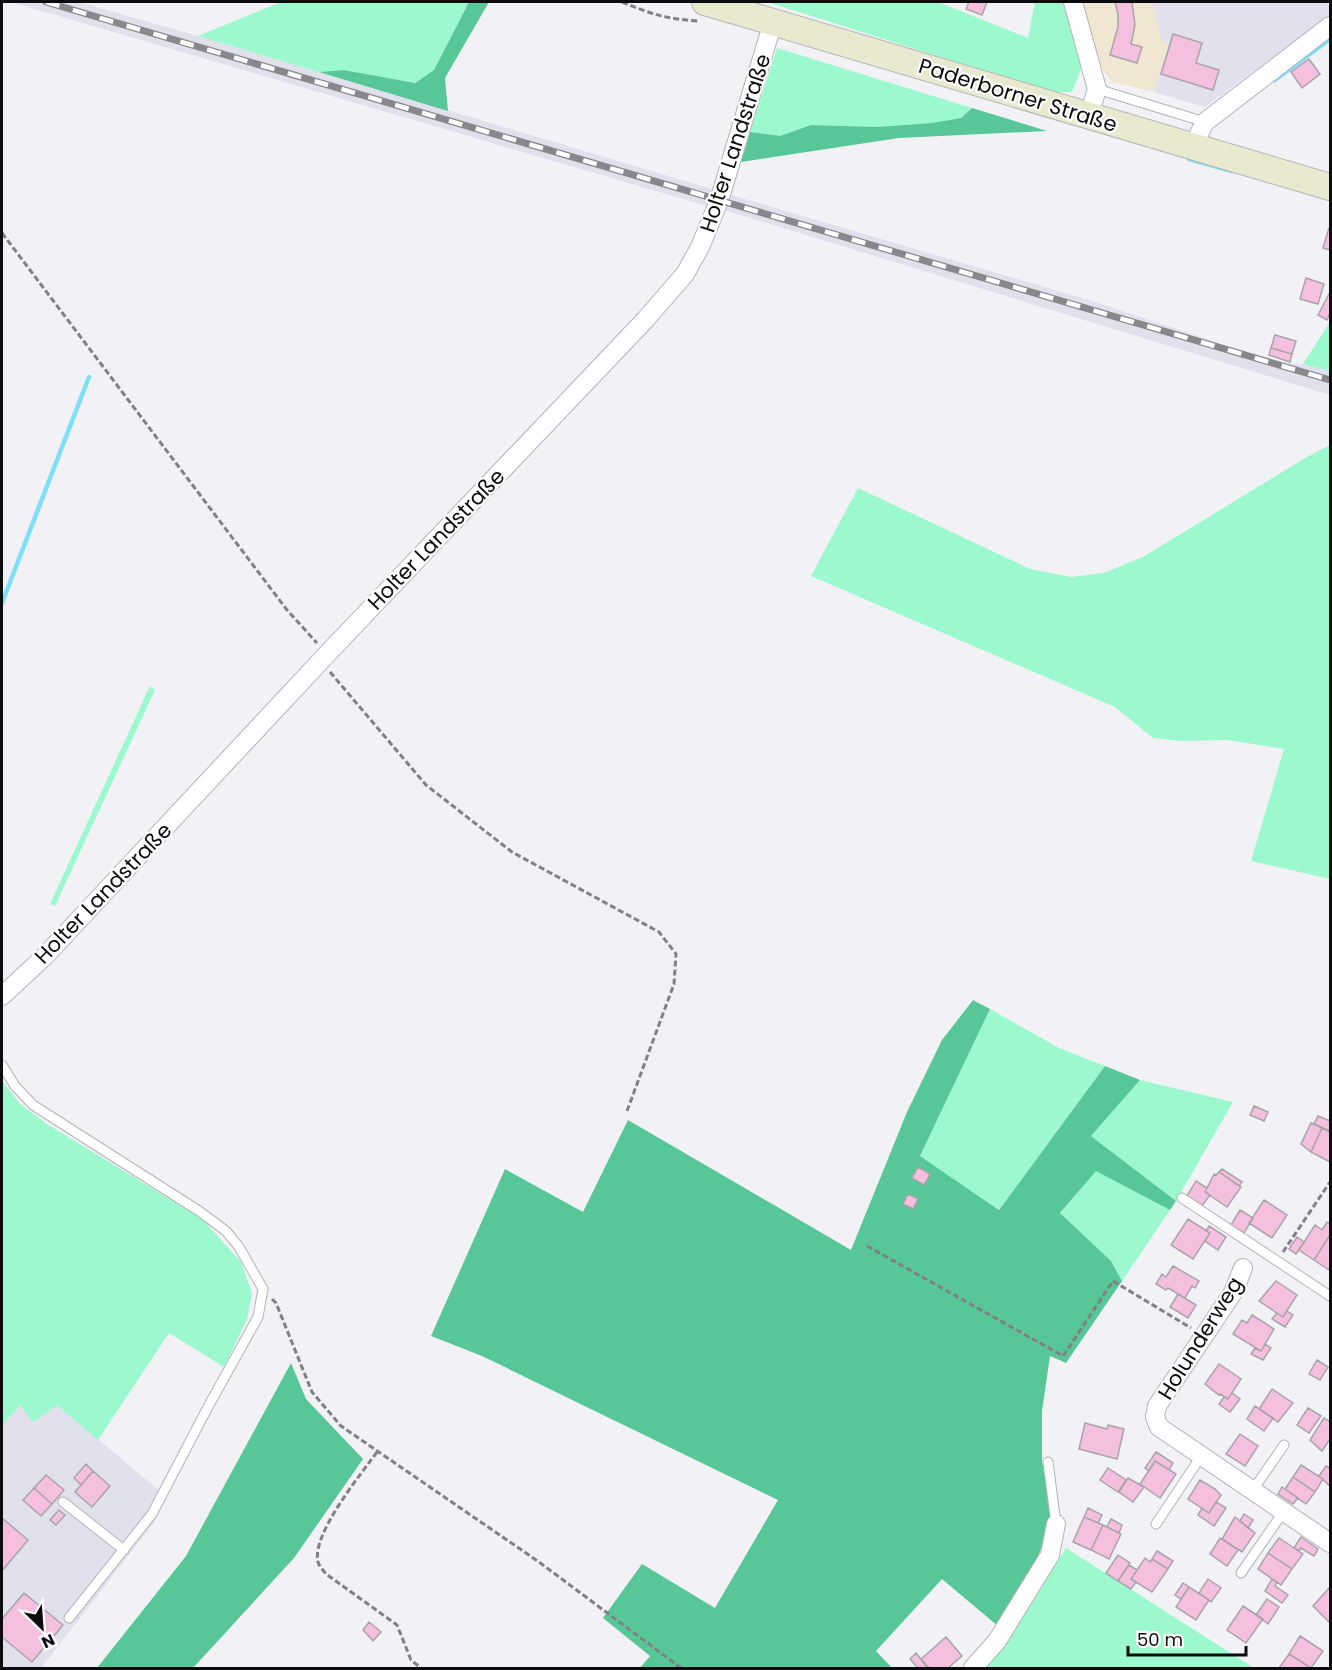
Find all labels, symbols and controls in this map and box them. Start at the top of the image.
street label: Holter Landstraße [692,50,778,236]
street label: Paderborner Straße [915,51,1121,139]
street label: Holter Landstraße [361,462,511,616]
street label: Holter Landstraße [28,816,178,970]
street label: Holunderweg [1151,1271,1249,1405]
north arrow [12,1598,72,1658]
scale bar [1128,1619,1246,1657]
text: 50 m [1137,1627,1183,1652]
text: N [38,1628,58,1654]

